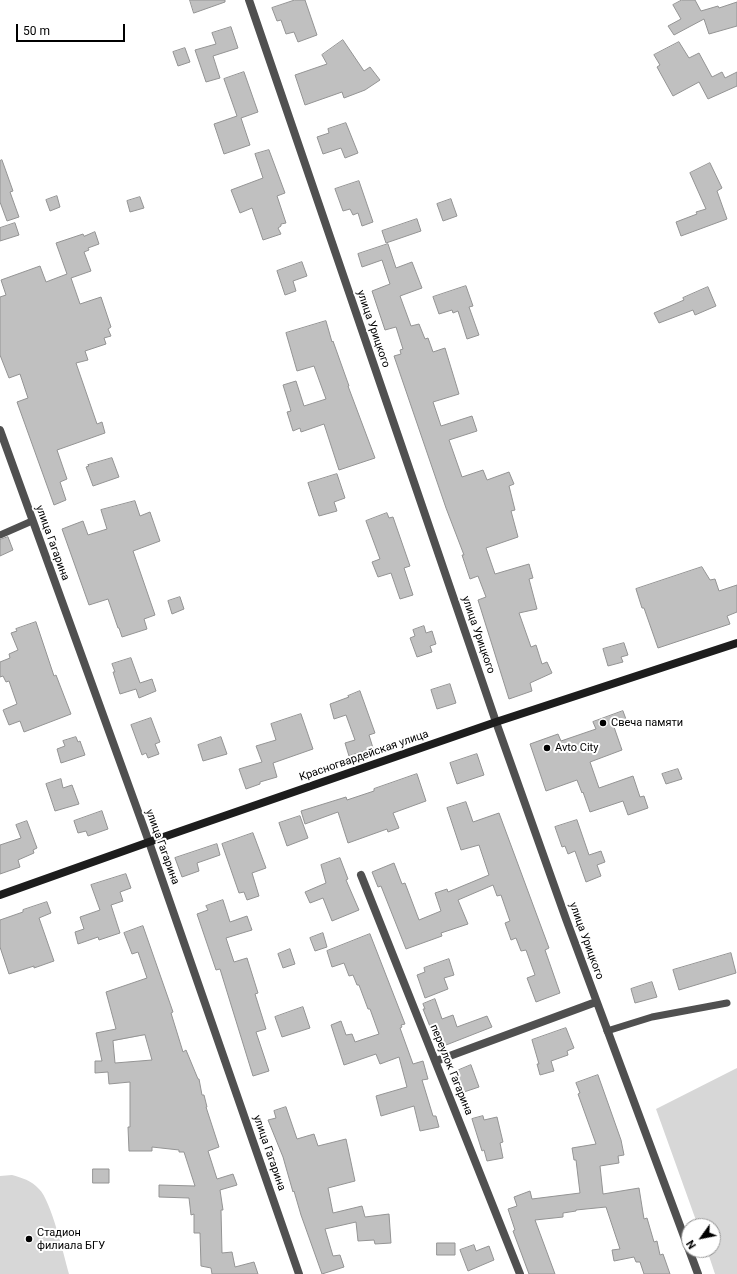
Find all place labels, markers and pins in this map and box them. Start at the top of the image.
place label: Свеча памяти [611,716,683,730]
marker: Свеча памяти [598,718,608,728]
place label: Avto City [555,741,598,755]
marker: Avto City [542,743,552,753]
place label: Стадион филиала БГУ [37,1226,105,1252]
marker: Стадион филиала БГУ [24,1234,34,1244]

